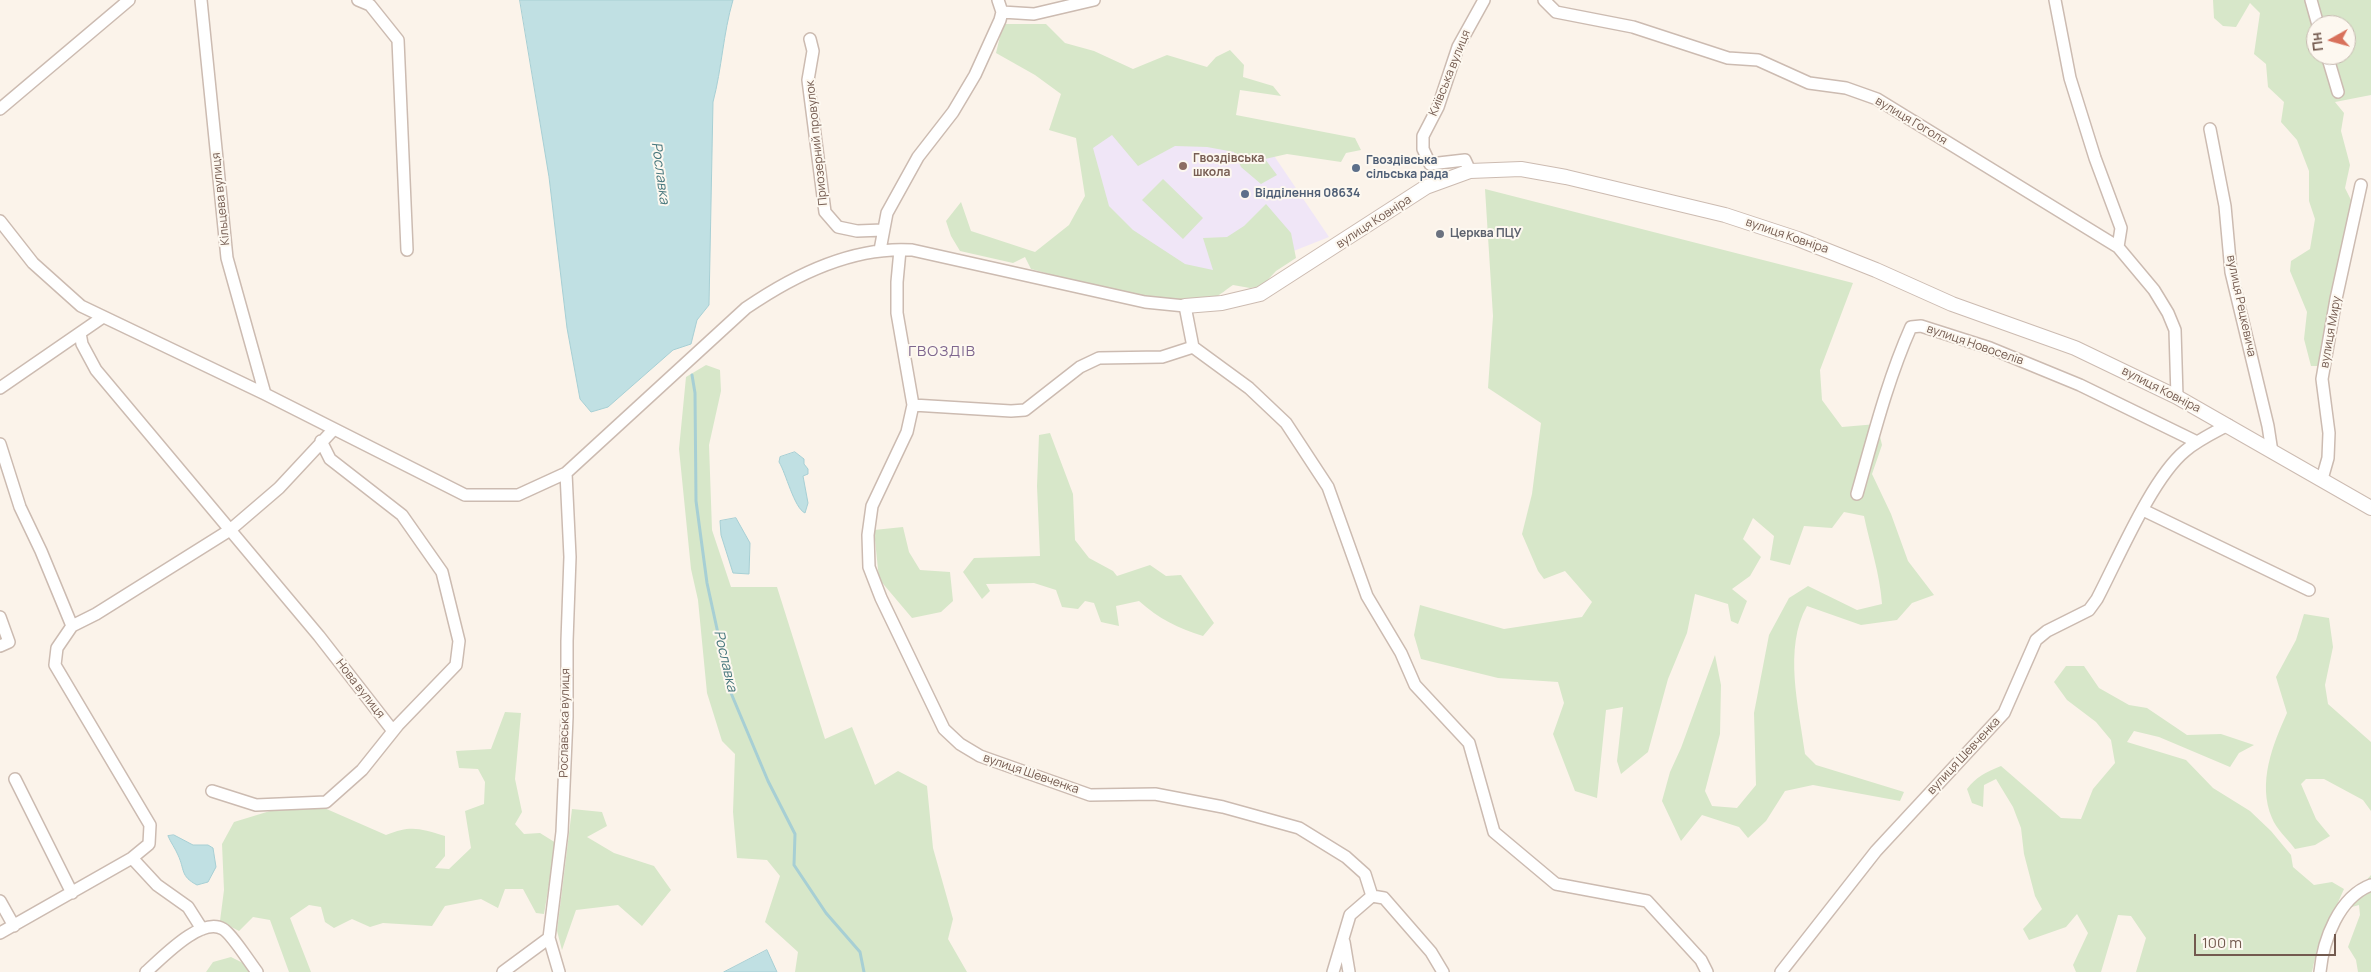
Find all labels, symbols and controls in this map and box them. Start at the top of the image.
north arrow [2306,15,2356,65]
street label: Київська вулиця [1426,28,1474,118]
text: Пн [2306,31,2327,52]
street label: Приозерний провулок [803,80,831,206]
street label: вулиця Гоголя [1872,94,1950,148]
water label: Рославка [647,141,673,205]
street label: Кільцева вулиця [209,152,233,246]
place label: Гвоздівська школа [1193,152,1264,180]
place label: Гвоздівська сільська рада [1366,154,1448,182]
marker: Гвоздівська школа [1177,160,1189,172]
marker: Гвоздівська сільська рада [1350,162,1362,174]
place label: Відділення 08634 [1255,187,1360,201]
marker: Відділення 08634 [1239,188,1251,200]
street label: вулиця Ковніра [1334,192,1414,252]
street label: вулиця Ковніра [1744,215,1830,257]
place label: Церква ПЦУ [1450,227,1521,241]
marker: Церква ПЦУ [1434,228,1446,240]
street label: вулиця Рецкевича [2223,254,2259,358]
street label: вулиця Миру [2318,295,2344,369]
street label: вулиця Новоселів [1925,322,2025,368]
district label: ГВОЗДІВ [907,343,977,361]
street label: вулиця Ковніра [2119,364,2203,416]
water label: Рославка [710,629,740,693]
street label: Нова вулиця [332,657,388,721]
street label: Рославська вулиця [557,668,573,778]
street label: вулиця Шевченка [1925,714,2003,798]
street label: вулиця Шевченка [981,751,1081,797]
scale bar [2196,924,2338,956]
text: 100 m [2202,932,2242,953]

